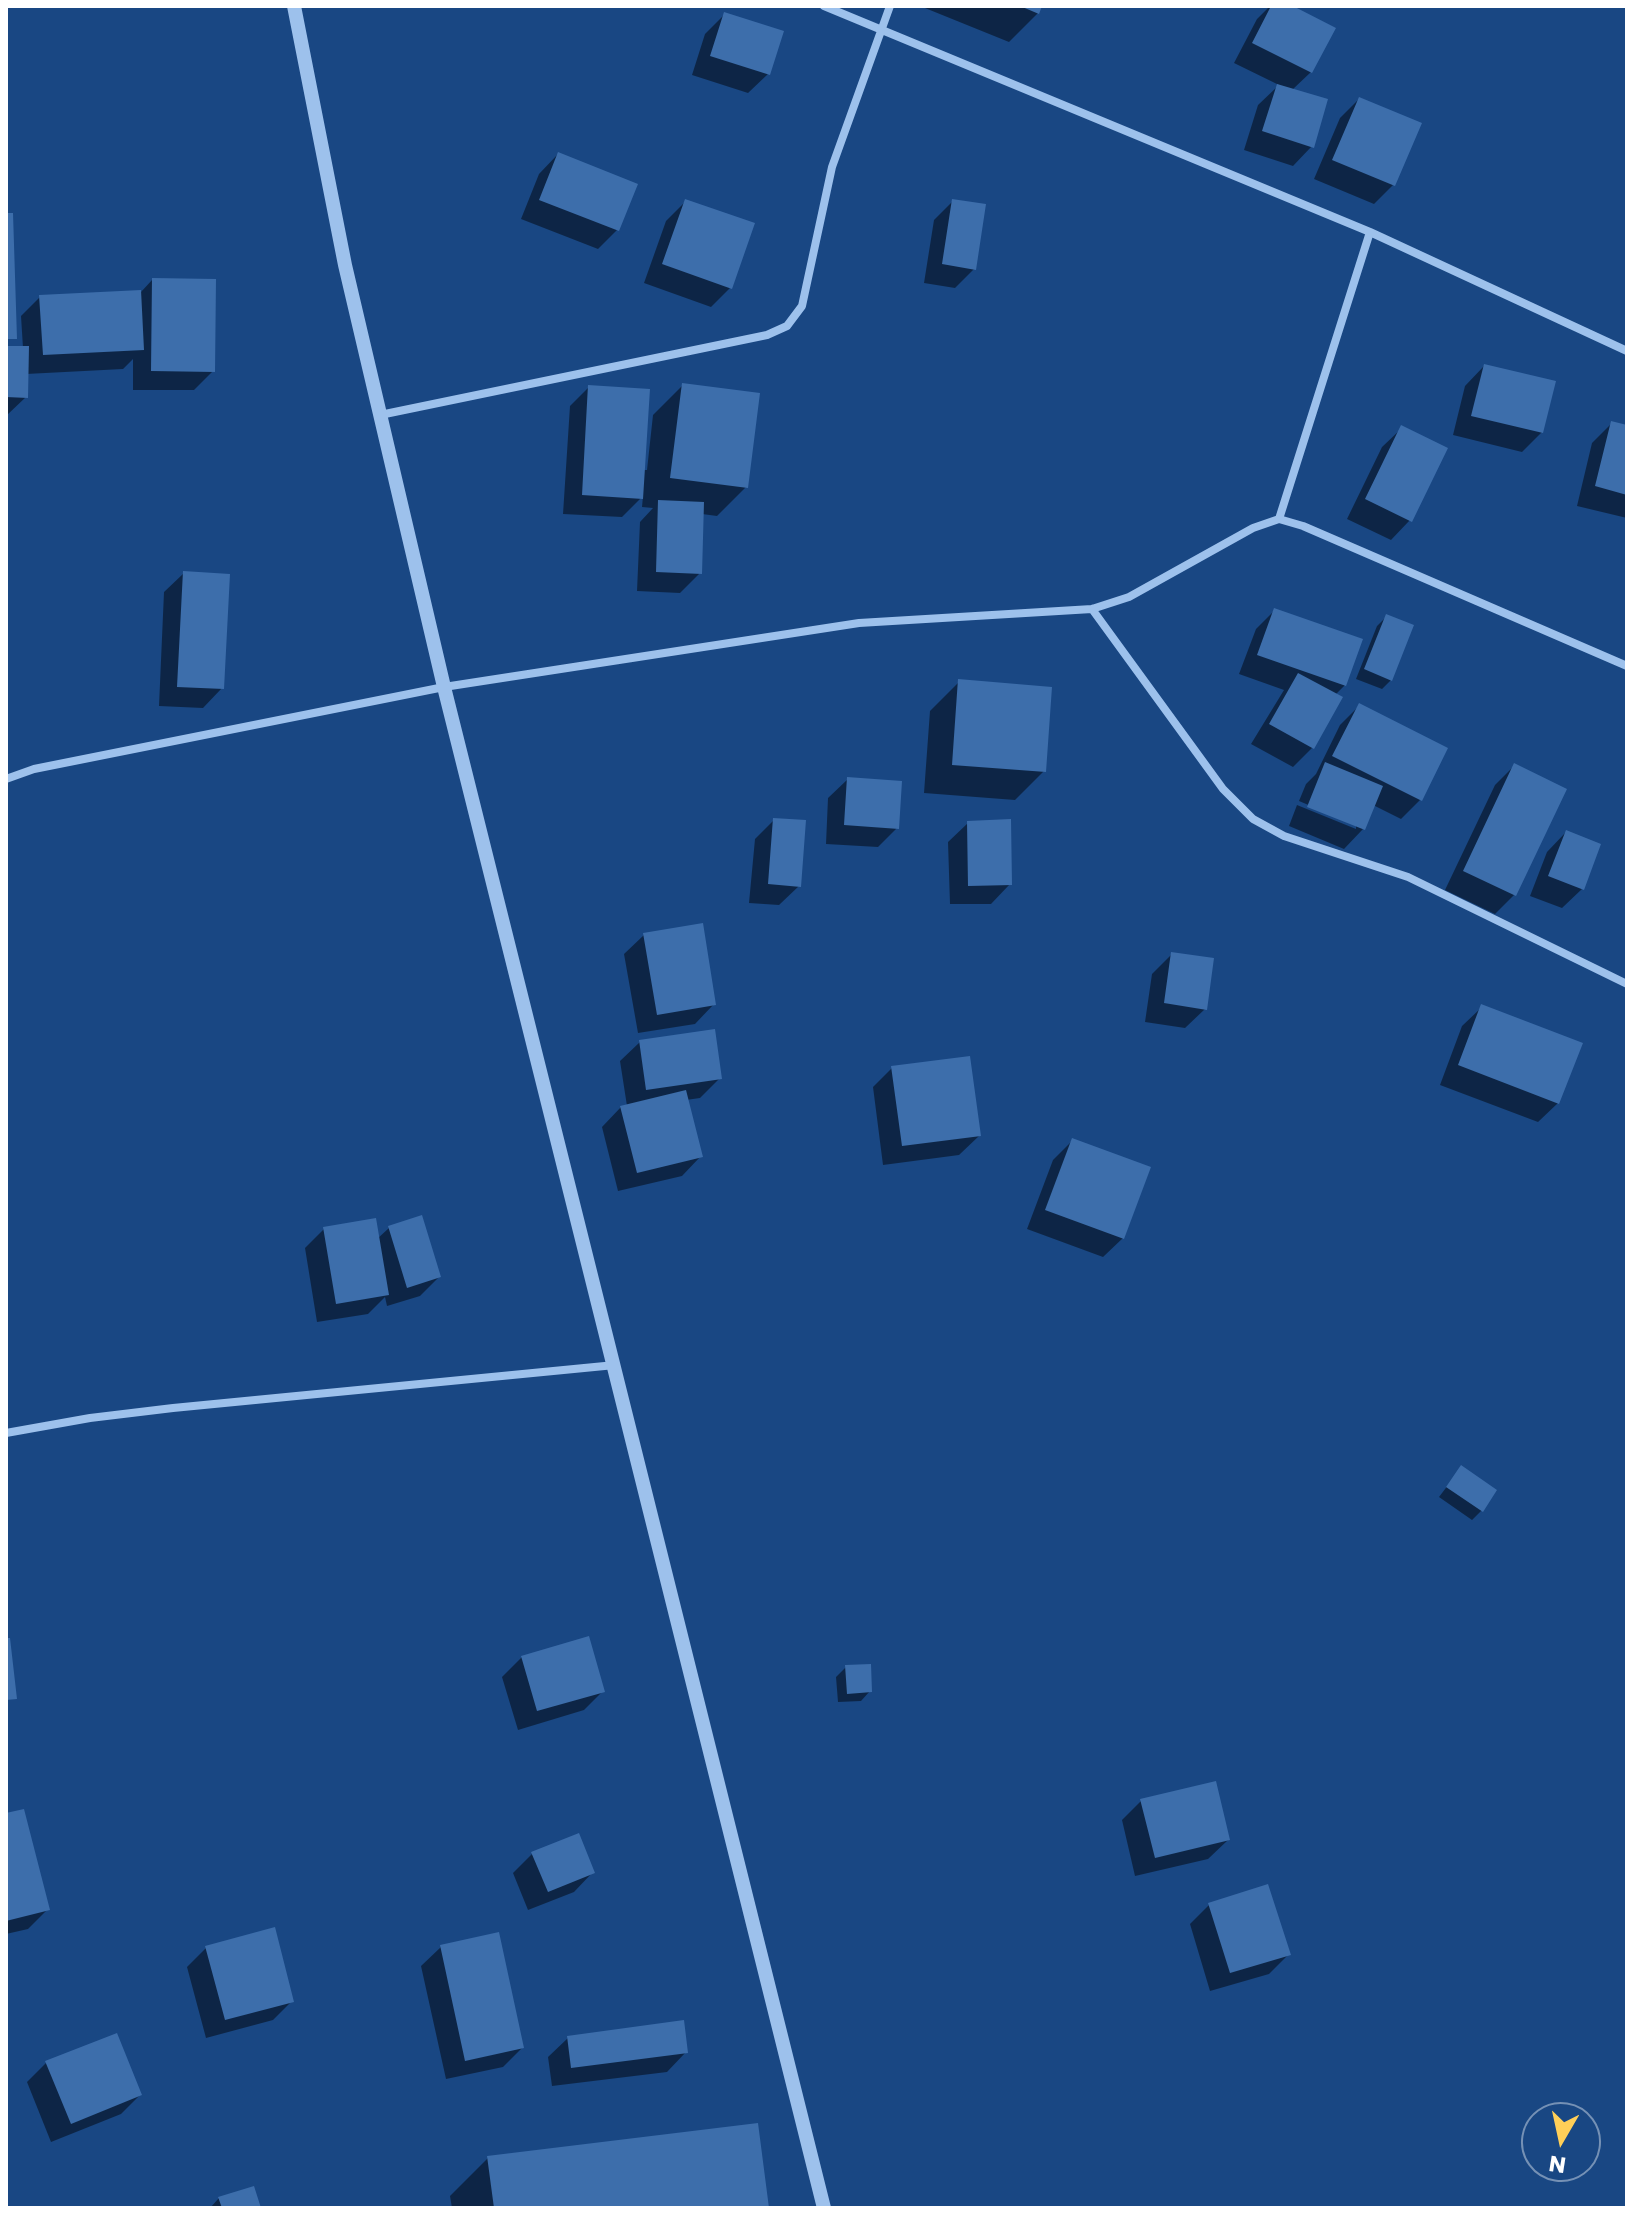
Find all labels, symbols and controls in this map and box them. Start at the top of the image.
north arrow [1521,2102,1601,2182]
text: N [1547,2148,1568,2181]

